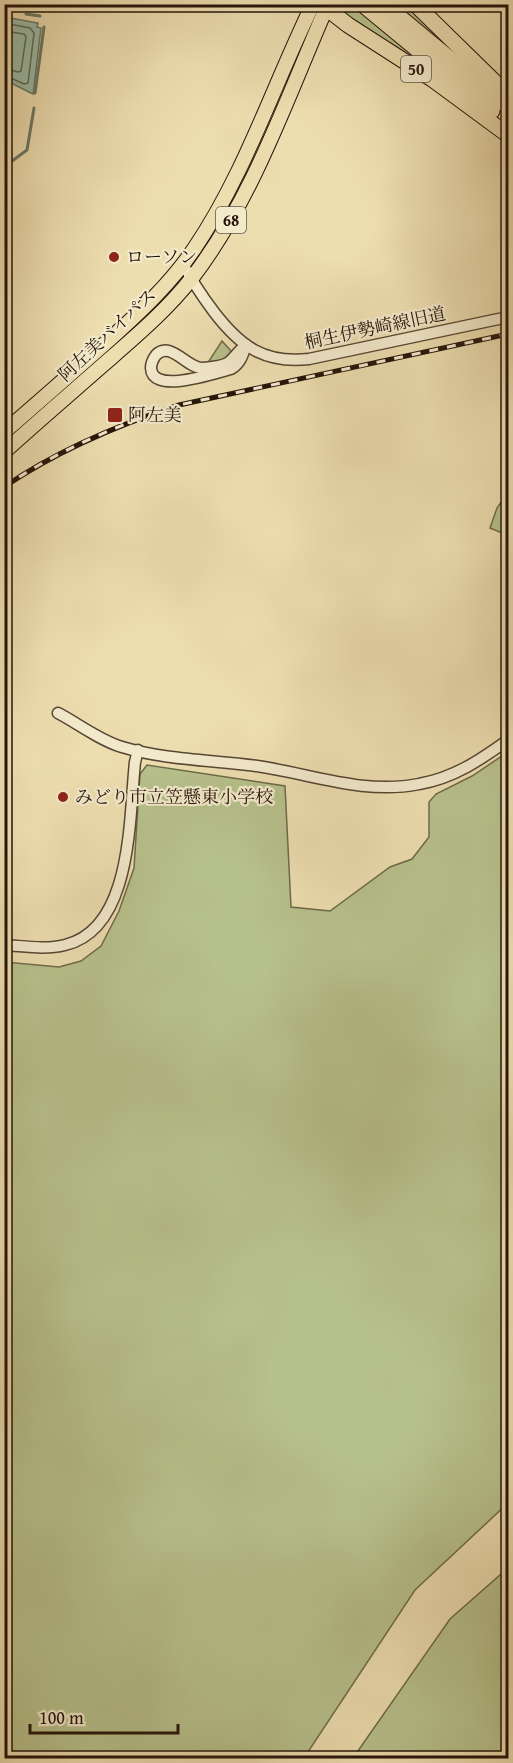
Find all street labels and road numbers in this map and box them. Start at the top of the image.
road number: 50 [401,56,431,82]
road number: 68 [216,207,246,233]
street label: 阿左美バイパス [52,282,162,387]
street label: 桐生伊勢崎線旧道 [302,299,448,356]

